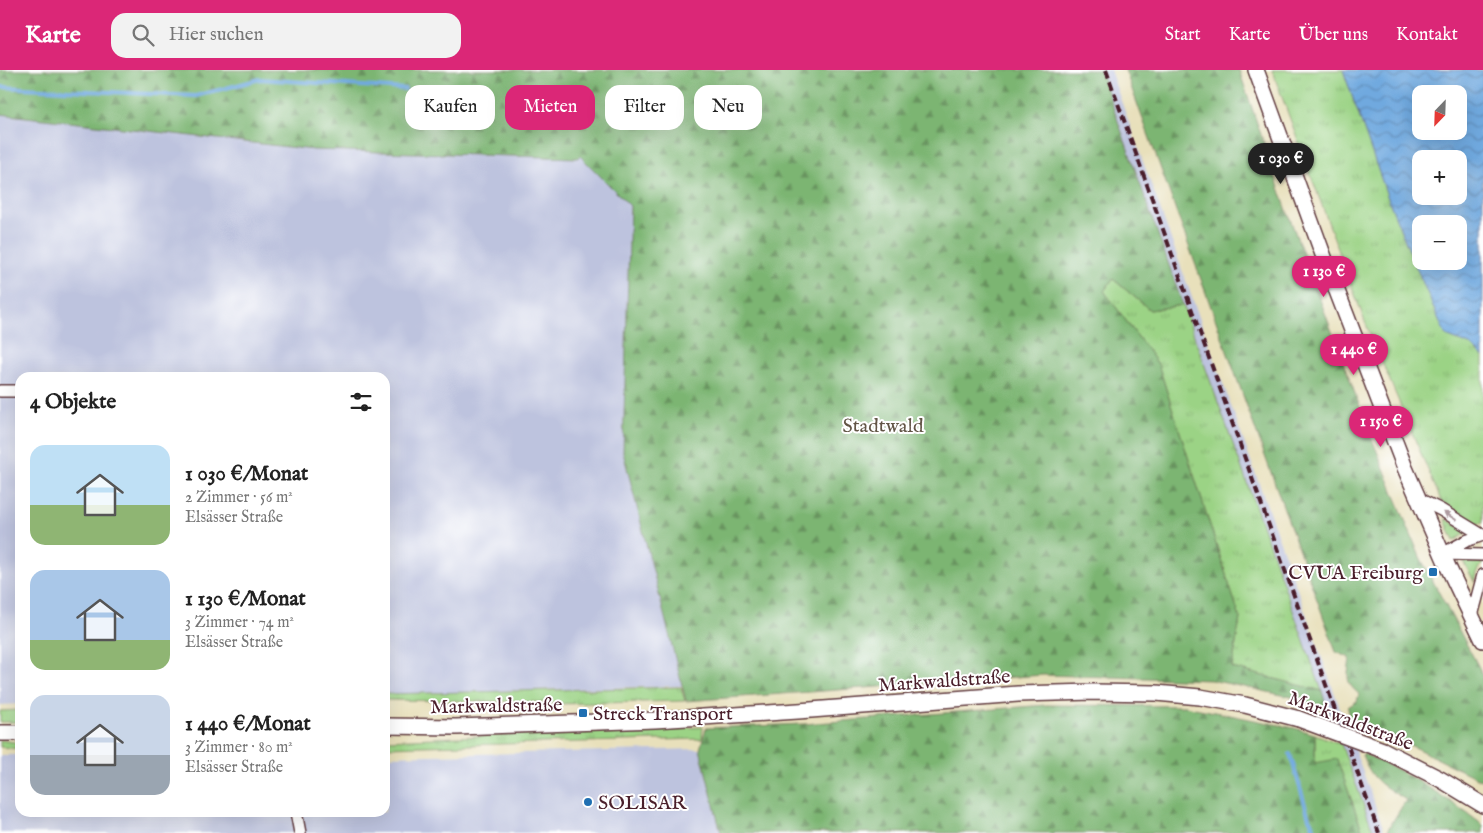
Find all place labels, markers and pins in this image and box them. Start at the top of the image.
pin: 1 030 € [1235,142,1327,185]
pin: 1 130 € [1278,256,1370,298]
pin: 1 440 € [1308,334,1400,376]
pin: 1 150 € [1335,406,1427,448]
place label: CVUA Freiburg [1288,561,1424,586]
marker: CVUA Freiburg [1427,566,1439,578]
place label: Streck Transport [593,702,733,727]
marker: Streck Transport [577,707,589,719]
place label: SOLISAR [598,791,687,816]
marker: SOLISAR [582,796,594,808]

